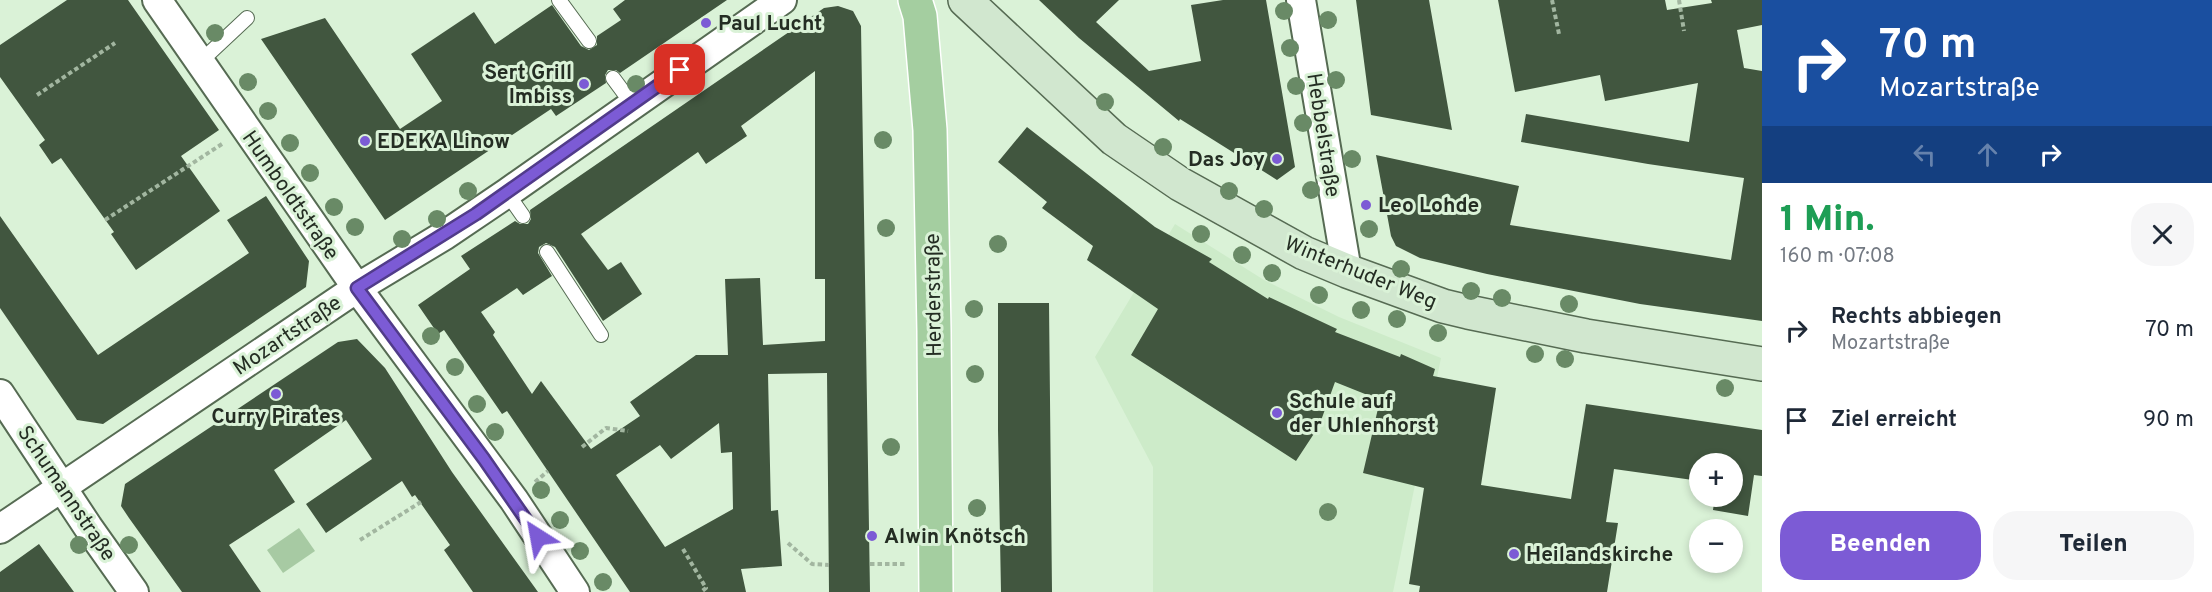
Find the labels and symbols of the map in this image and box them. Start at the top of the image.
place label: Paul Lucht [718,11,822,38]
marker: Paul Lucht [699,16,713,30]
pin [654,44,705,95]
place label: Sert Grill Imbiss [484,60,572,111]
street label: Hebbelstraße [1299,71,1346,199]
marker: Sert Grill Imbiss [577,77,591,91]
street label: Humboldtstraße [235,126,344,266]
place label: EDEKA Linow [377,129,510,156]
marker: EDEKA Linow [358,134,372,148]
place label: Das Joy [1188,147,1265,174]
marker: Das Joy [1270,152,1284,166]
place label: Leo Lohde [1378,193,1479,220]
marker: Leo Lohde [1359,198,1373,212]
street label: Winterhuder Weg [1280,231,1441,316]
street label: Herderstraße [920,233,949,357]
street label: Mozartstraße [228,290,347,382]
marker: Curry Pirates [269,387,283,401]
place label: Schule auf der Uhlenhorst [1289,389,1436,440]
place label: Curry Pirates [211,404,341,431]
marker: Schule auf der Uhlenhorst [1270,406,1284,420]
street label: Schumannstraße [10,421,121,567]
position arrow [506,505,570,569]
place label: Alwin Knötsch [884,524,1026,551]
marker: Alwin Knötsch [865,529,879,543]
place label: Heilandskirche [1526,542,1673,569]
marker: Heilandskirche [1507,547,1521,561]

